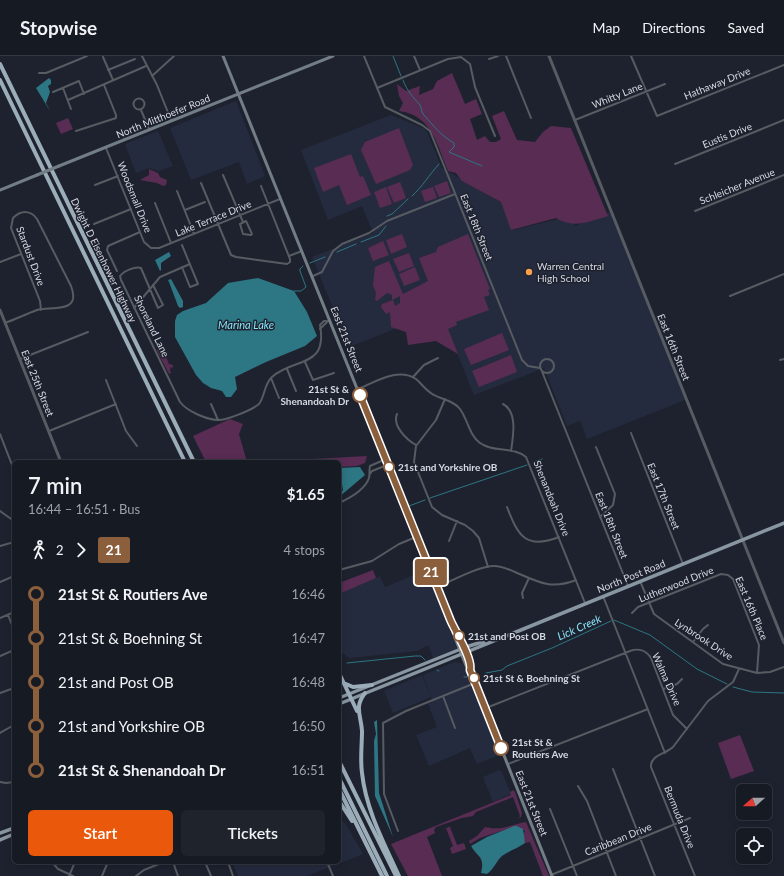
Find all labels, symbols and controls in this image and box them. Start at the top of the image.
text: Stopwise [20,16,97,39]
text: Map [593,19,620,36]
text: Directions [642,19,705,36]
text: Saved [727,19,764,36]
street label: Hathaway Drive [682,64,752,102]
street label: Whitty Lane [590,79,644,111]
street label: North Mitthoefer Road [114,92,212,140]
street label: Eustis Drive [700,120,754,150]
street label: Woodsmall Drive [115,160,155,234]
street label: Schleicher Avenue [698,165,776,207]
street label: East 18th Street [458,192,496,262]
street label: Dwight D Eisenhower Highway [69,196,140,325]
street label: Lake Terrace Drive [173,197,253,239]
street label: Stardust Drive [14,225,48,287]
place label: Warren Central High School [537,260,604,284]
marker: Warren Central High School [524,267,534,277]
street label: Shoreland Lane [132,293,172,359]
street label: East 21st Street [328,304,366,374]
street label: East 16th Street [655,312,693,382]
water label: Marina Lake [218,318,274,331]
street label: East 25th Street [19,348,57,418]
place label: 21st St & Shenandoah Dr [280,383,350,407]
marker: 21st St & Shenandoah Dr [352,387,368,403]
street label: Shenandoah Drive [531,458,573,538]
marker: 21st and Yorkshire OB [383,461,395,473]
place label: 21st and Yorkshire OB [398,461,498,473]
street label: East 17th Street [645,461,683,531]
text: 7 min [28,472,82,499]
text: $1.65 [287,485,325,503]
street label: East 18th Street [593,490,631,560]
text: 16:44 – 16:51 · Bus [28,501,140,517]
icon: walk [28,539,50,561]
icon: forward [70,539,92,561]
text: 21 [106,541,122,558]
text: 2 [56,542,64,558]
text: 4 stops [284,542,325,558]
street label: North Post Road [595,557,667,595]
line badge: 21 [413,559,449,585]
text: 21 [423,563,439,580]
street label: Lutherwood Drive [637,564,715,604]
street label: East 16th Place [733,574,771,642]
text: 21st St & Routiers Ave [58,585,208,603]
text: 16:46 [292,586,325,602]
water label: Lick Creek [555,611,604,642]
street label: Lynbrook Drive [673,616,735,662]
text: 21st St & Boehning St [58,629,202,647]
text: 16:47 [292,630,325,646]
marker: 21st and Post OB [453,630,465,642]
place label: 21st and Post OB [468,630,546,642]
street label: Walma Drive [650,651,684,707]
marker: 21st St & Boehning St [468,672,480,684]
place label: 21st St & Boehning St [483,672,580,684]
text: 21st and Post OB [58,673,174,691]
text: 16:48 [292,674,325,690]
text: 21st and Yorkshire OB [58,717,205,735]
text: 16:50 [292,718,325,734]
place label: 21st St & Routiers Ave [512,736,569,760]
marker: 21st St & Routiers Ave [493,740,509,756]
text: 21st St & Shenandoah Dr [58,761,226,779]
text: 16:51 [292,762,325,778]
street label: East 21st Street [513,768,551,838]
street label: Bermuda Drive [662,784,698,850]
north arrow [736,784,772,820]
map controls [736,784,772,864]
button: Start [28,810,173,856]
button: Tickets [181,810,325,856]
street label: Caribbean Drive [583,820,653,858]
button: locate [736,828,772,864]

